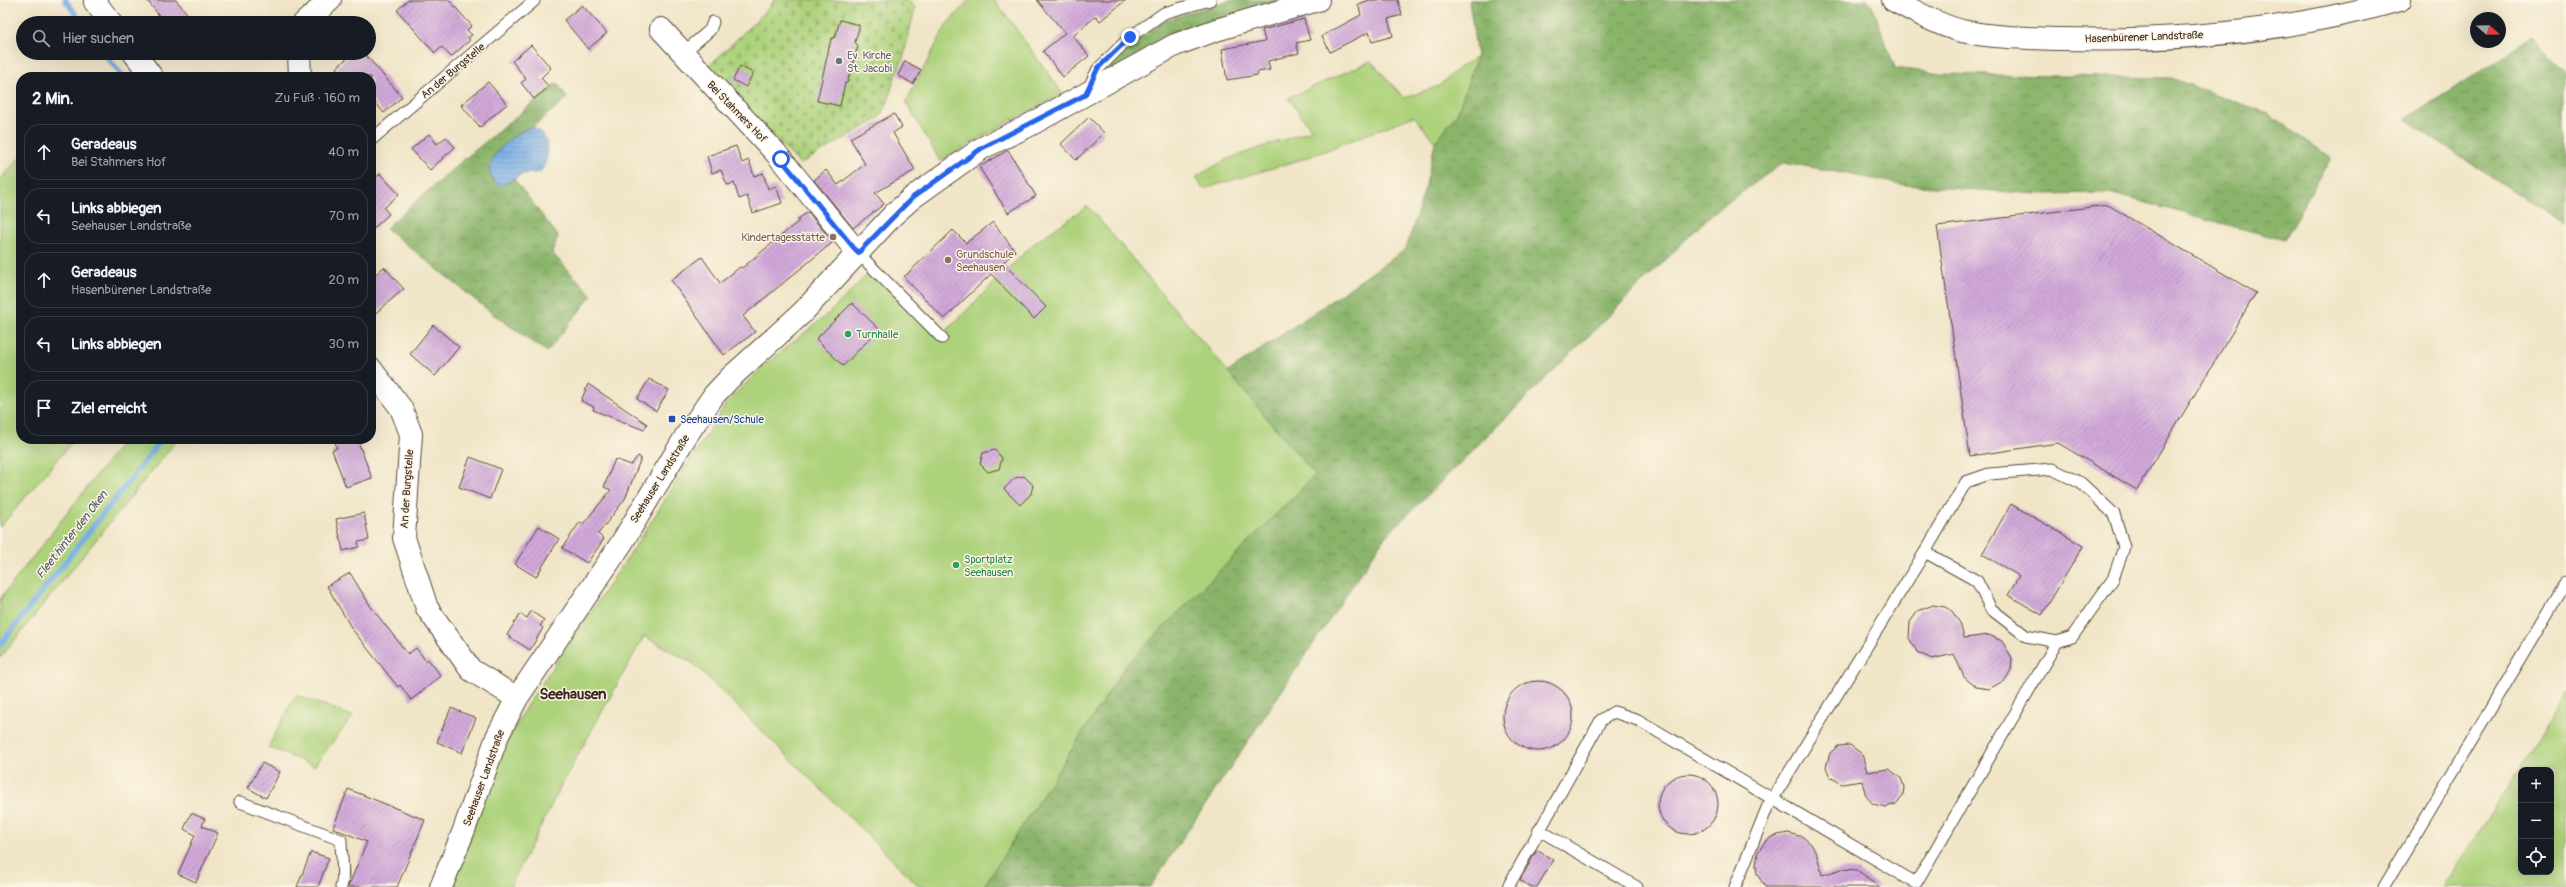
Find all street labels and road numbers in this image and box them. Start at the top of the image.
street label: Hasenbürener Landstraße [2084,28,2204,46]
street label: An der Burgstelle [418,40,488,102]
street label: Bei Stahmers Hof [704,78,770,146]
street label: Seehauser Landstraße [627,432,693,526]
street label: An der Burgstelle [398,448,416,529]
street label: Seehauser Landstraße [460,727,508,828]

